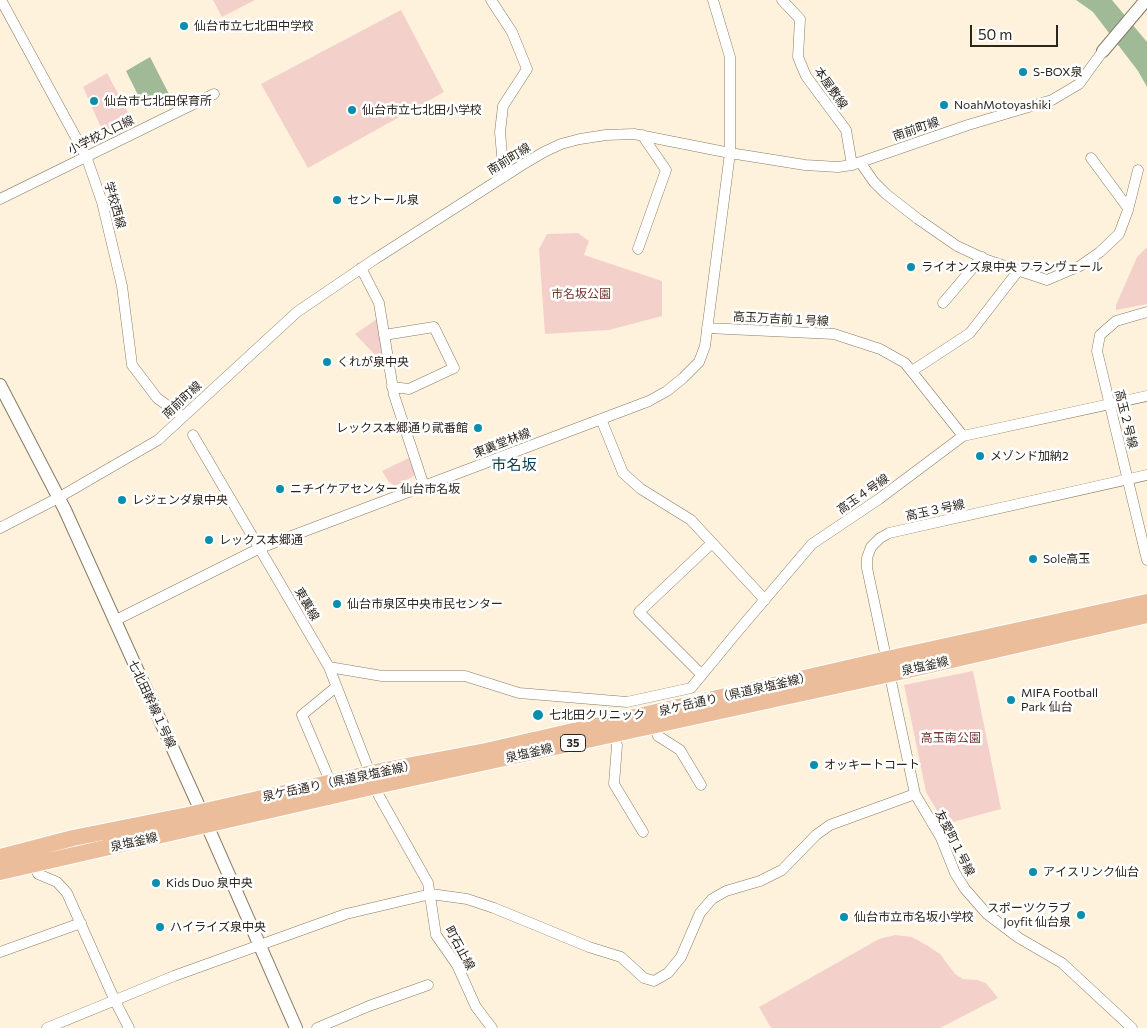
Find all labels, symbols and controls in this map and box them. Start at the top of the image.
scale bar [972,15,1060,47]
place label: 仙台市立七北田中学校 [194,19,314,33]
marker: 仙台市立七北田中学校 [178,20,190,32]
text: 50 m [978,25,1012,43]
street label: 本屋敷線 [811,64,851,112]
place label: S-BOX泉 [1033,65,1082,79]
marker: S-BOX泉 [1017,66,1029,78]
place label: 仙台市七北田保育所 [104,94,212,108]
marker: 仙台市七北田保育所 [88,95,100,107]
place label: NoahMotoyashiki [954,98,1051,112]
marker: NoahMotoyashiki [938,99,950,111]
place label: 仙台市立七北田小学校 [362,103,482,117]
marker: 仙台市立七北田小学校 [346,104,358,116]
street label: 小学校入口線 [65,113,137,157]
street label: 南前町線 [891,114,941,144]
street label: 南前町線 [485,140,533,178]
street label: 学校西線 [101,180,129,230]
place label: セントール泉 [347,193,419,207]
marker: セントール泉 [331,194,343,206]
place label: ライオンズ泉中央 フランヴェール [921,260,1103,274]
marker: ライオンズ泉中央 フランヴェール [905,261,917,273]
park label: 市名坂公園 [551,287,611,301]
street label: 高玉万吉前１号線 [733,309,829,329]
place label: くれが泉中央 [337,355,409,369]
marker: くれが泉中央 [321,356,333,368]
street label: 南前町線 [160,378,204,422]
street label: 高玉２号線 [1112,388,1140,450]
place label: レックス本郷通り貮番館 [336,421,468,435]
marker: レックス本郷通り貮番館 [472,422,484,434]
street label: 東裏堂林線 [471,426,533,460]
place label: メゾンド加納2 [990,449,1069,463]
marker: メゾンド加納2 [974,450,986,462]
district label: 市名坂 [492,456,536,474]
street label: 高玉４号線 [834,471,892,517]
place label: ニチイケアセンター 仙台市名坂 [290,482,460,496]
marker: ニチイケアセンター 仙台市名坂 [274,483,286,495]
place label: レジェンダ泉中央 [132,493,228,507]
marker: レジェンダ泉中央 [116,494,128,506]
street label: 高玉３号線 [904,497,966,523]
place label: レックス本郷通 [219,533,303,547]
marker: レックス本郷通 [203,534,215,546]
place label: Sole高玉 [1043,552,1091,566]
marker: Sole高玉 [1027,553,1039,565]
street label: 東裏線 [292,585,322,623]
place label: 仙台市泉区中央市民センター [347,597,503,611]
marker: 仙台市泉区中央市民センター [331,598,343,610]
street label: 泉塩釜線 [900,654,950,678]
street label: 七北田幹線１号線 [125,657,179,751]
street label: 泉ケ岳通り（県道泉塩釜線） [657,669,813,719]
place label: MIFA Football Park 仙台 [1021,686,1098,714]
marker: MIFA Football Park 仙台 [1005,694,1017,706]
marker: 七北田クリニック [531,708,545,722]
place label: 七北田クリニック [549,708,645,722]
park label: 高玉南公園 [921,731,981,745]
road number: 35 [560,734,586,751]
street label: 泉塩釜線 [504,741,554,765]
street label: 泉ケ岳通り（県道泉塩釜線） [261,758,417,804]
place label: オッキートコート [824,758,920,772]
marker: オッキートコート [808,759,820,771]
street label: 友愛町１号線 [932,808,978,878]
street label: 泉塩釜線 [109,830,159,854]
place label: アイスリンク仙台 [1043,865,1139,879]
marker: アイスリンク仙台 [1027,866,1039,878]
place label: Kids Duo 泉中央 [166,876,253,890]
marker: Kids Duo 泉中央 [150,877,162,889]
place label: スポーツクラブ Joyfit 仙台泉 [987,901,1071,929]
marker: スポーツクラブ Joyfit 仙台泉 [1075,909,1087,921]
place label: 仙台市立市名坂小学校 [854,910,974,924]
marker: 仙台市立市名坂小学校 [838,911,850,923]
place label: ハイライズ泉中央 [170,920,266,934]
marker: ハイライズ泉中央 [154,921,166,933]
street label: 町石止線 [442,924,478,972]

